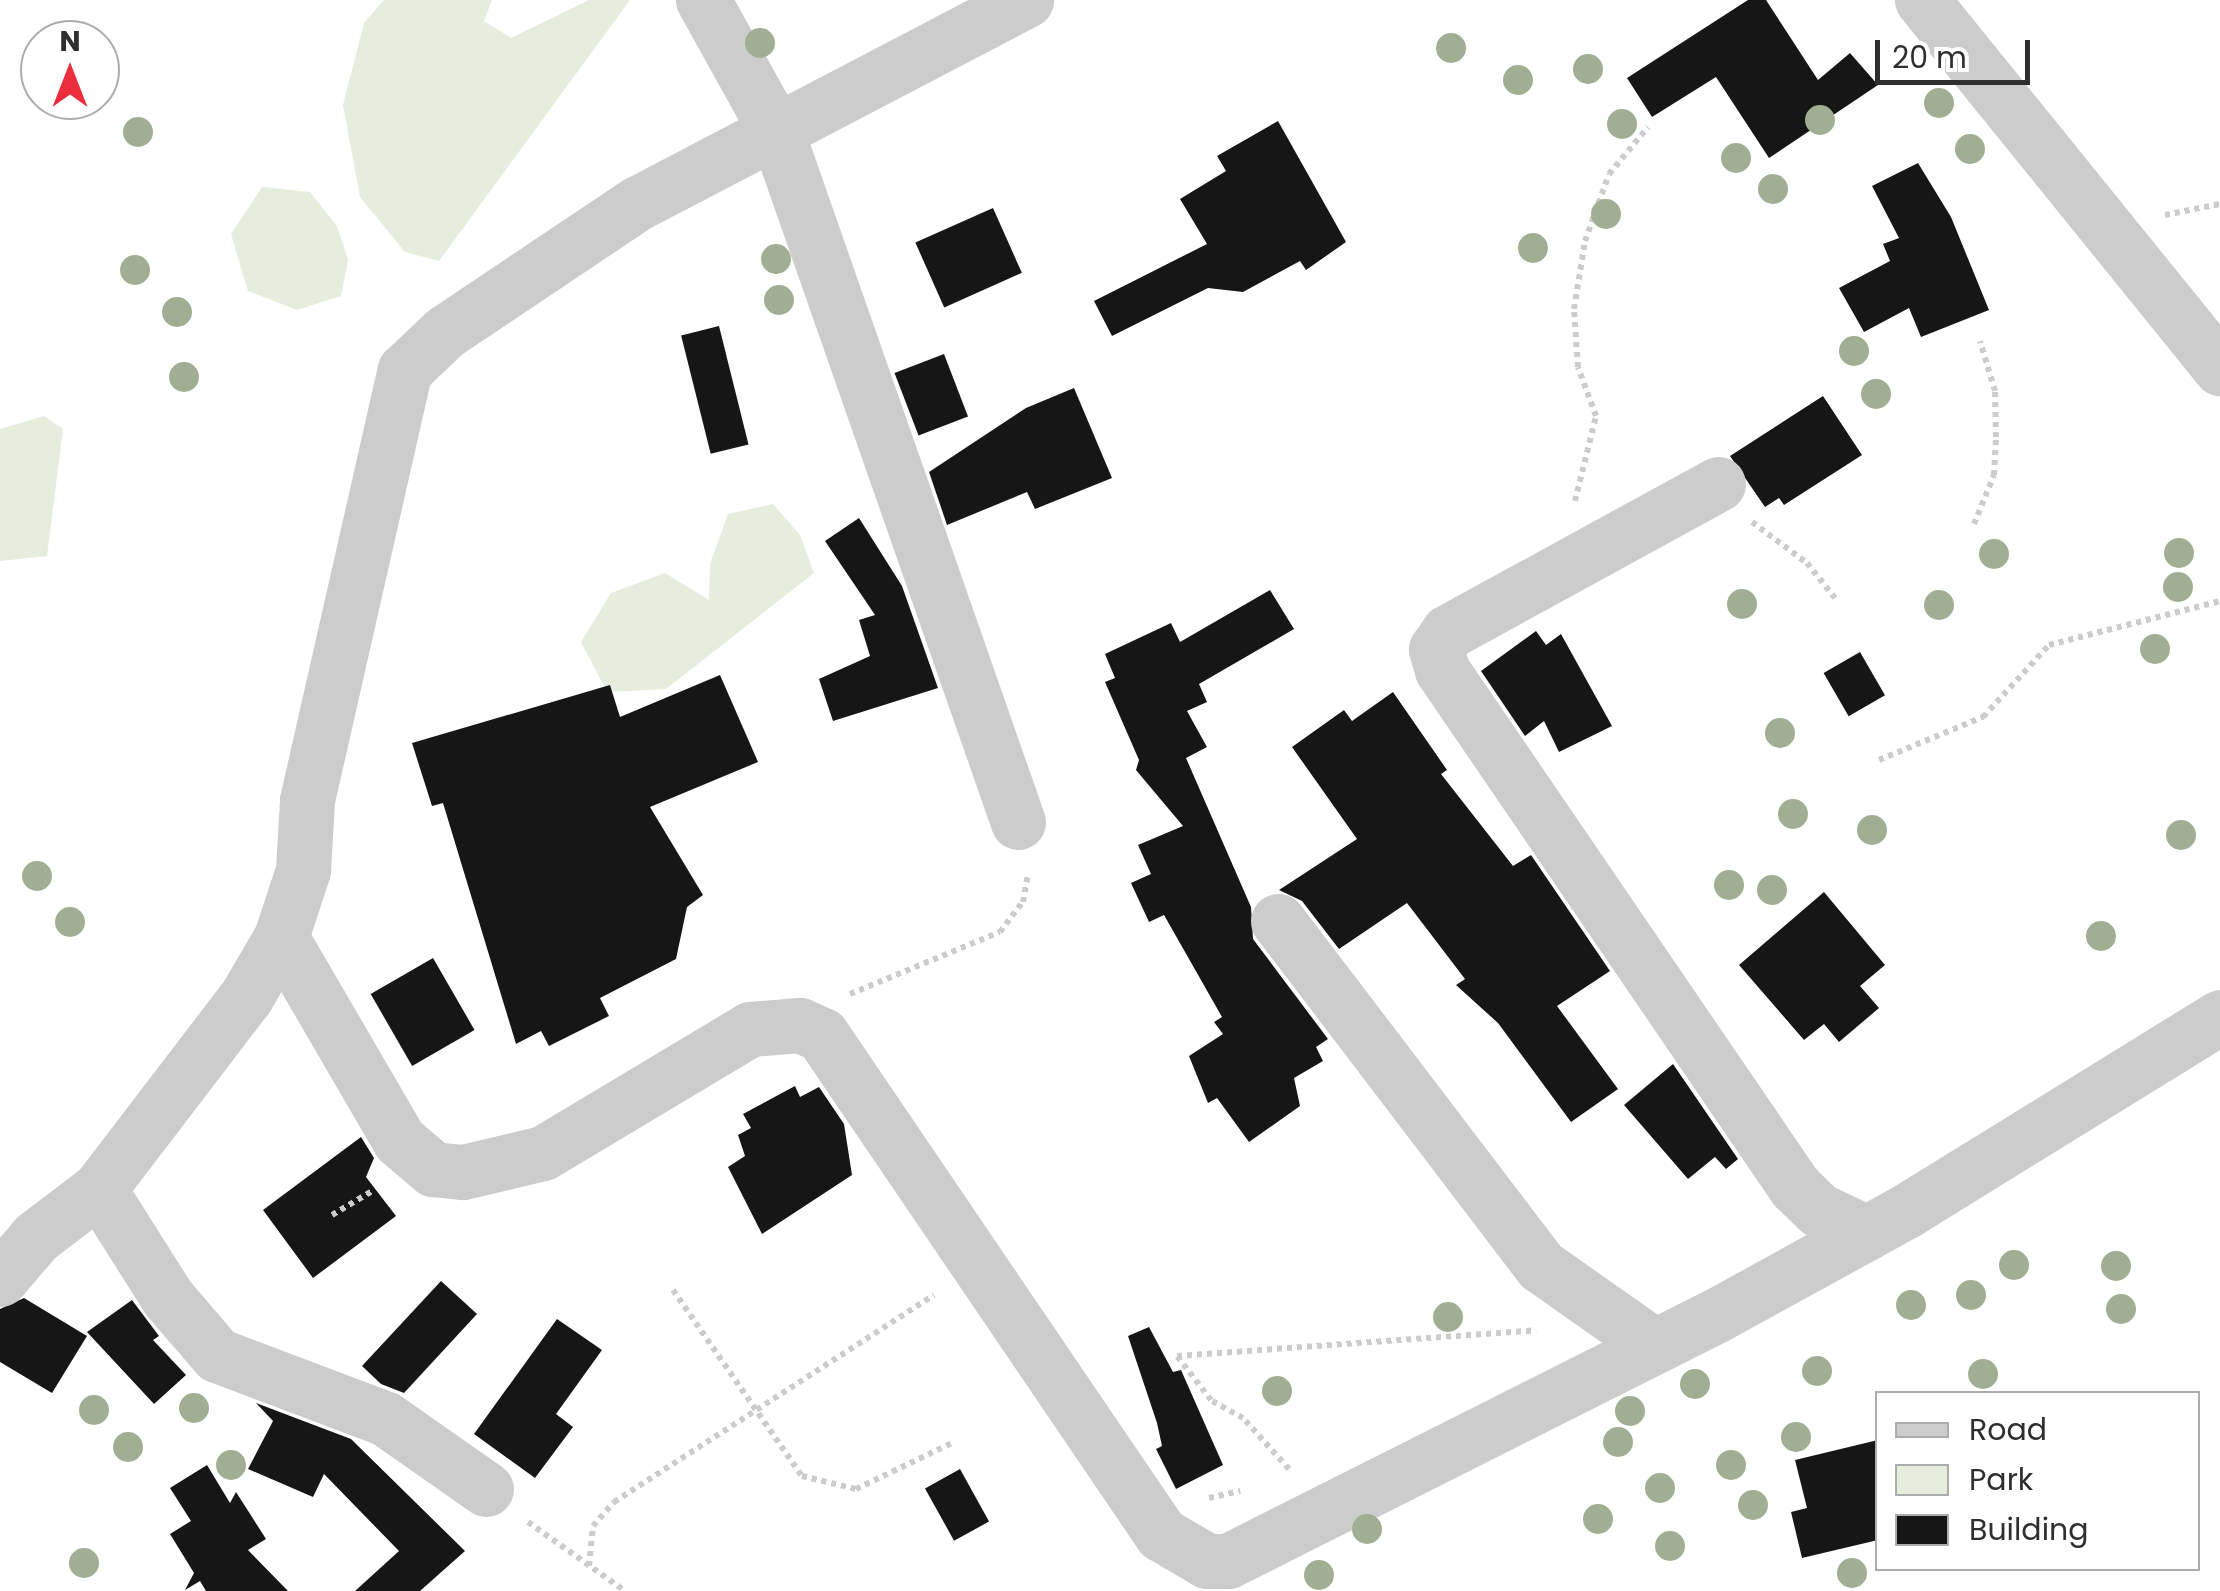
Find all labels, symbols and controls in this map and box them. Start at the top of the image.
north arrow [20,20,120,120]
scale bar [1880,20,2035,82]
text: N [59,22,81,61]
text: 20 m [1892,36,1967,79]
legend [1875,1391,2200,1571]
text: Road [1969,1408,2047,1451]
text: Park [1969,1458,2033,1501]
text: Building [1969,1508,2089,1551]

